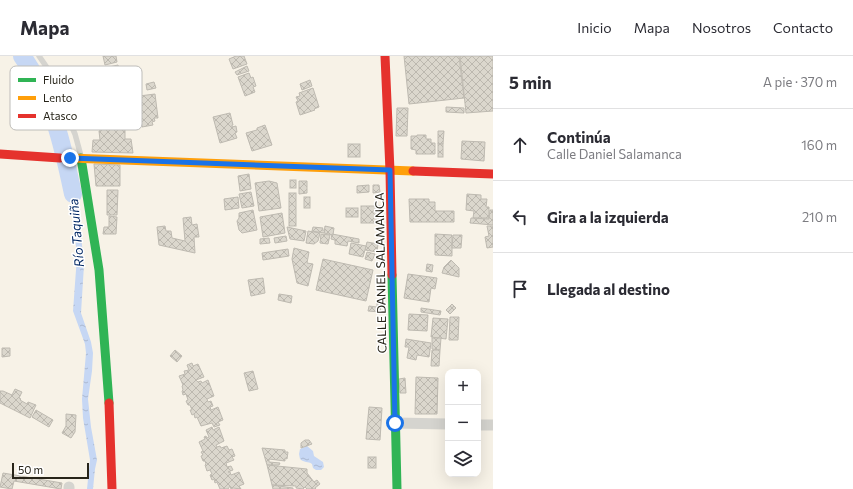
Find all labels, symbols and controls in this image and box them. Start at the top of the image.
text: Mapa [20,16,69,39]
text: Inicio [577,19,612,36]
text: Mapa [634,19,670,36]
text: Nosotros [692,19,751,36]
text: Contacto [773,19,833,36]
legend [10,66,142,130]
text: 5 min [509,72,552,93]
text: Fluido [43,73,74,86]
text: A pie · 370 m [763,74,837,90]
text: Lento [43,91,73,104]
text: Atasco [43,109,78,122]
text: Continúa [547,128,611,146]
icon: ahead [509,134,531,156]
text: 160 m [801,137,837,153]
text: Calle Daniel Salamanca [547,146,682,162]
route end [61,149,79,167]
street label: CALLE DANIEL SALAMANCA [372,192,388,354]
water label: Río Taquiña [65,198,87,268]
icon: left [509,206,531,228]
text: Gira a la izquierda [547,208,669,226]
text: 210 m [802,209,837,225]
icon: arrive [509,278,531,300]
text: Llegada al destino [547,280,670,298]
map controls [445,369,481,477]
button: + [445,369,481,405]
button: − [445,405,481,441]
route start [386,414,404,432]
button: layers [445,441,481,477]
scale bar [12,461,89,480]
text: 50 m [18,463,43,476]

